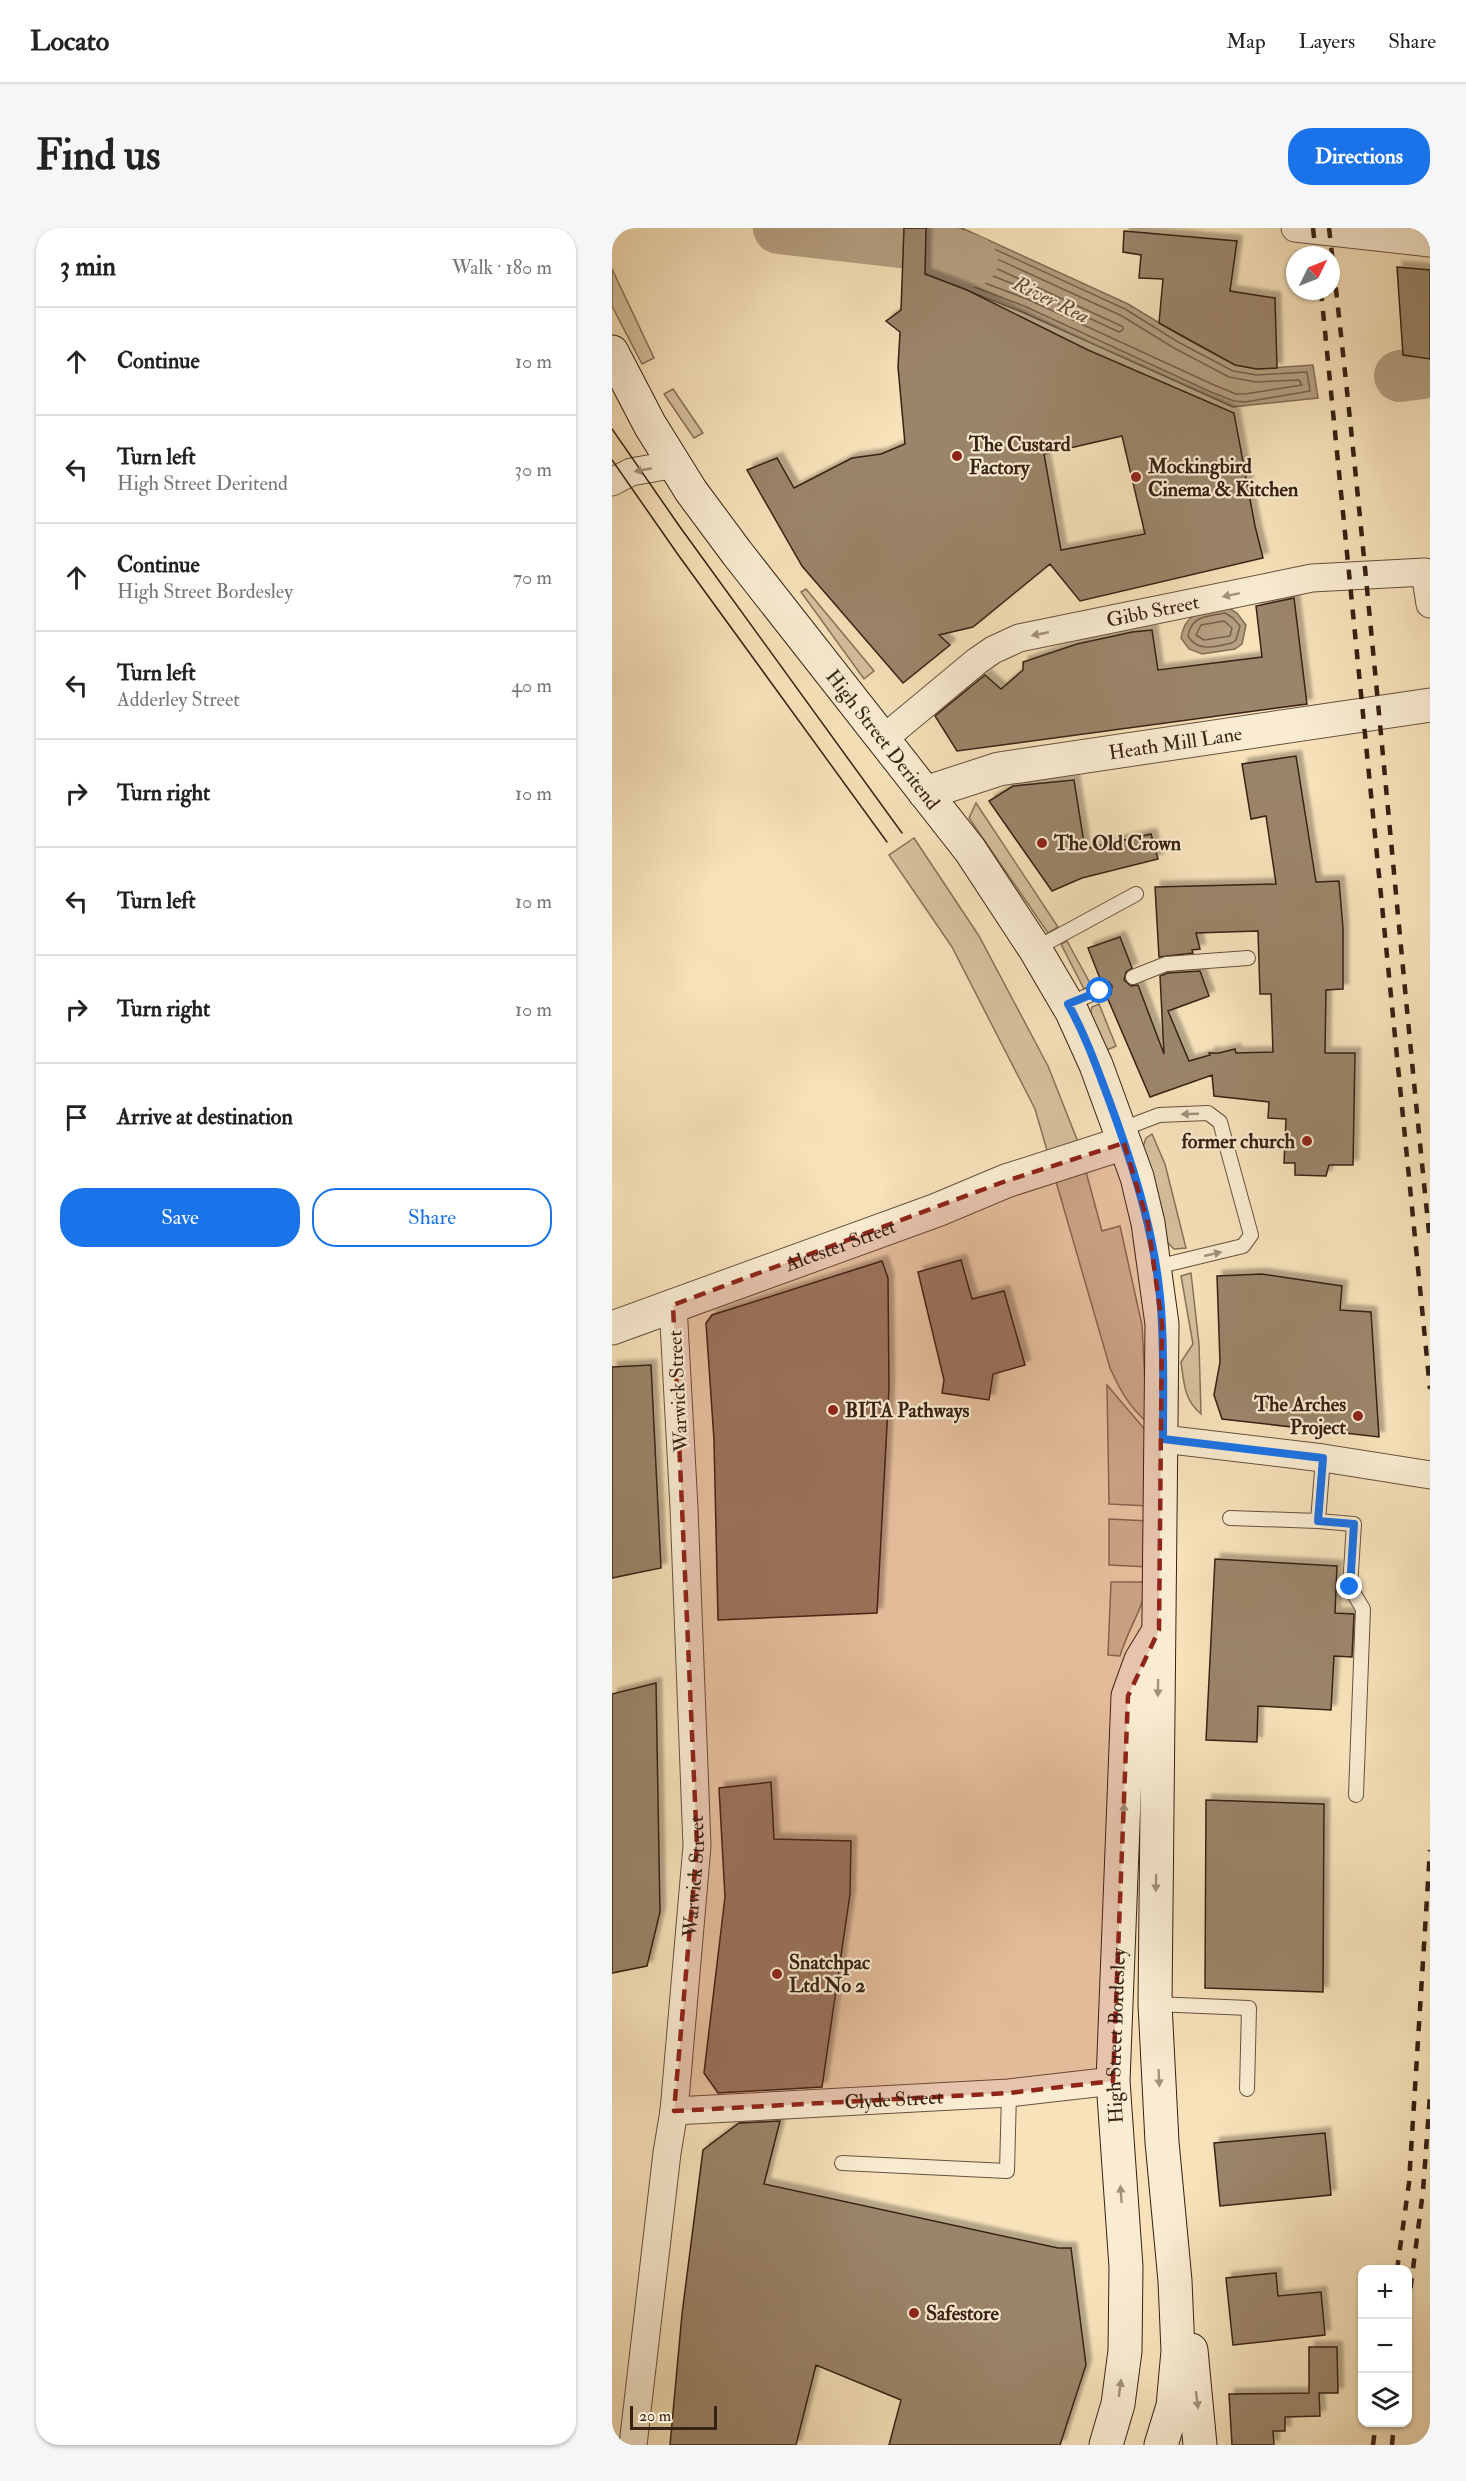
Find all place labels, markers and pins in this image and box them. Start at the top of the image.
place label: The Custard Factory [968,432,1071,481]
marker: The Custard Factory [950,449,964,463]
place label: Mockingbird Cinema & Kitchen [1147,454,1299,502]
marker: Mockingbird Cinema & Kitchen [1129,470,1143,484]
place label: The Old Crown [1053,831,1182,856]
marker: The Old Crown [1035,836,1049,850]
place label: former church [1181,1129,1296,1154]
marker: former church [1300,1134,1314,1148]
place label: The Arches Project [1253,1392,1347,1440]
place label: BITA Pathways [845,1398,970,1424]
marker: BITA Pathways [826,1403,840,1417]
marker: The Arches Project [1351,1409,1365,1423]
place label: Snatchpac Ltd No 2 [789,1950,871,1998]
marker: Snatchpac Ltd No 2 [770,1967,784,1981]
place label: Safestore [926,2301,999,2326]
marker: Safestore [907,2306,921,2320]

